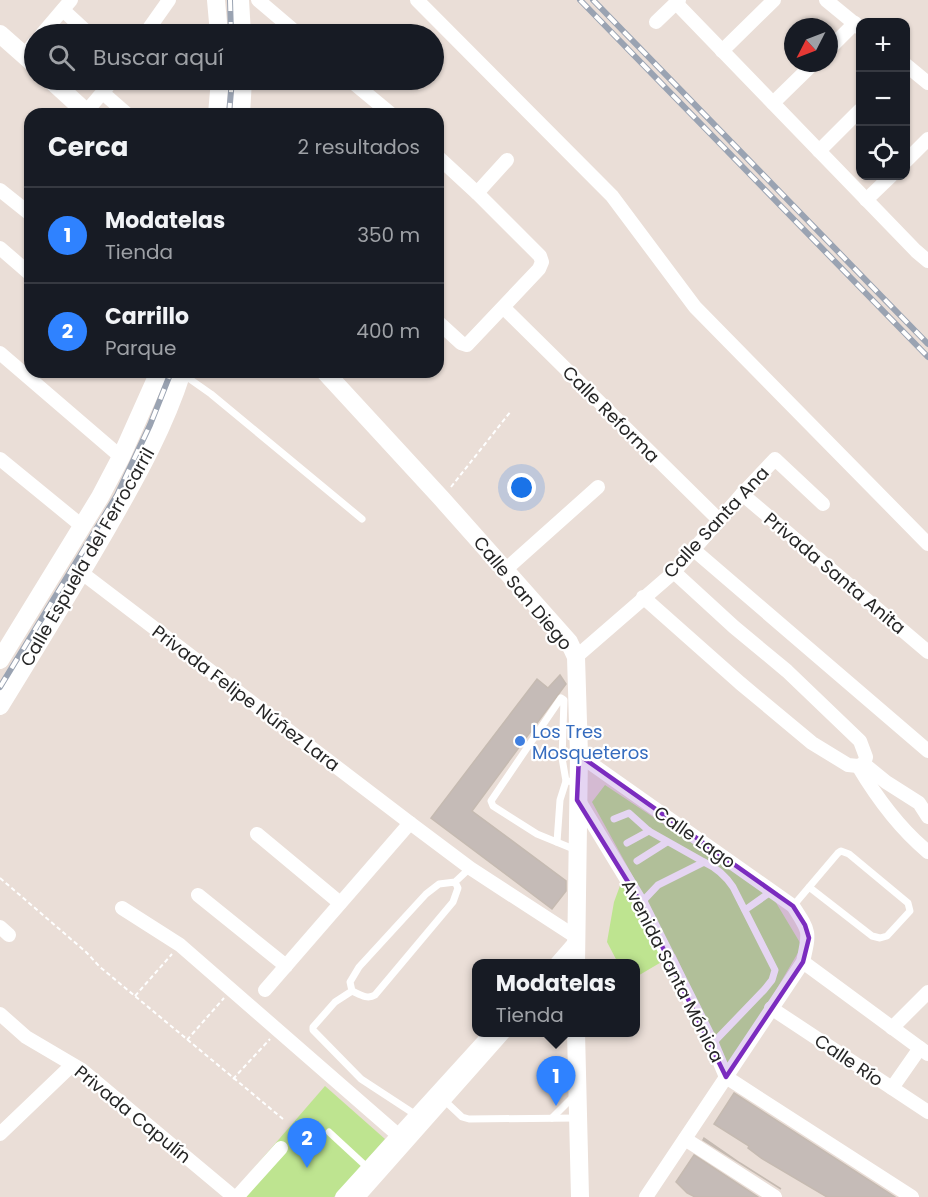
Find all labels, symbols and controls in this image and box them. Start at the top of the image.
north arrow [784,18,838,72]
map controls [856,18,910,180]
button: + [856,18,910,72]
search box [24,24,444,90]
icon: search [45,41,78,74]
text: Buscar aquí [93,42,224,73]
button: − [856,72,910,126]
button: locate [856,126,910,180]
text: Cerca [48,129,128,165]
text: 2 resultados [298,133,420,161]
text: Modatelas [105,205,225,236]
text: 1 [64,221,71,249]
text: 350 m [357,221,420,249]
text: Tienda [105,238,173,266]
text: Carrillo [105,301,189,332]
text: 2 [62,317,73,345]
text: 400 m [356,317,420,345]
text: Parque [105,334,176,362]
street label: Calle Reforma [557,360,665,468]
street label: Calle Espuela del Ferrocarril [14,443,160,671]
street label: Calle Santa Ana [658,461,774,583]
your location [507,473,536,502]
street label: Privada Santa Anita [759,506,911,640]
street label: Calle San Diego [468,531,578,655]
street label: Privada Felipe Núñez Lara [147,619,345,777]
place label: Los Tres Mosqueteros [532,719,649,765]
marker: Los Tres Mosqueteros [513,734,527,748]
street label: Calle Lago [649,800,741,874]
street label: Avenida Santa Mónica [616,875,730,1067]
popup [472,959,640,1037]
text: Modatelas [496,968,616,999]
text: Tienda [496,1001,564,1029]
street label: Calle Río [810,1028,888,1092]
pin: 1 [536,1056,576,1106]
street label: Privada Capulín [70,1059,196,1169]
pin: 2 [288,1118,326,1168]

